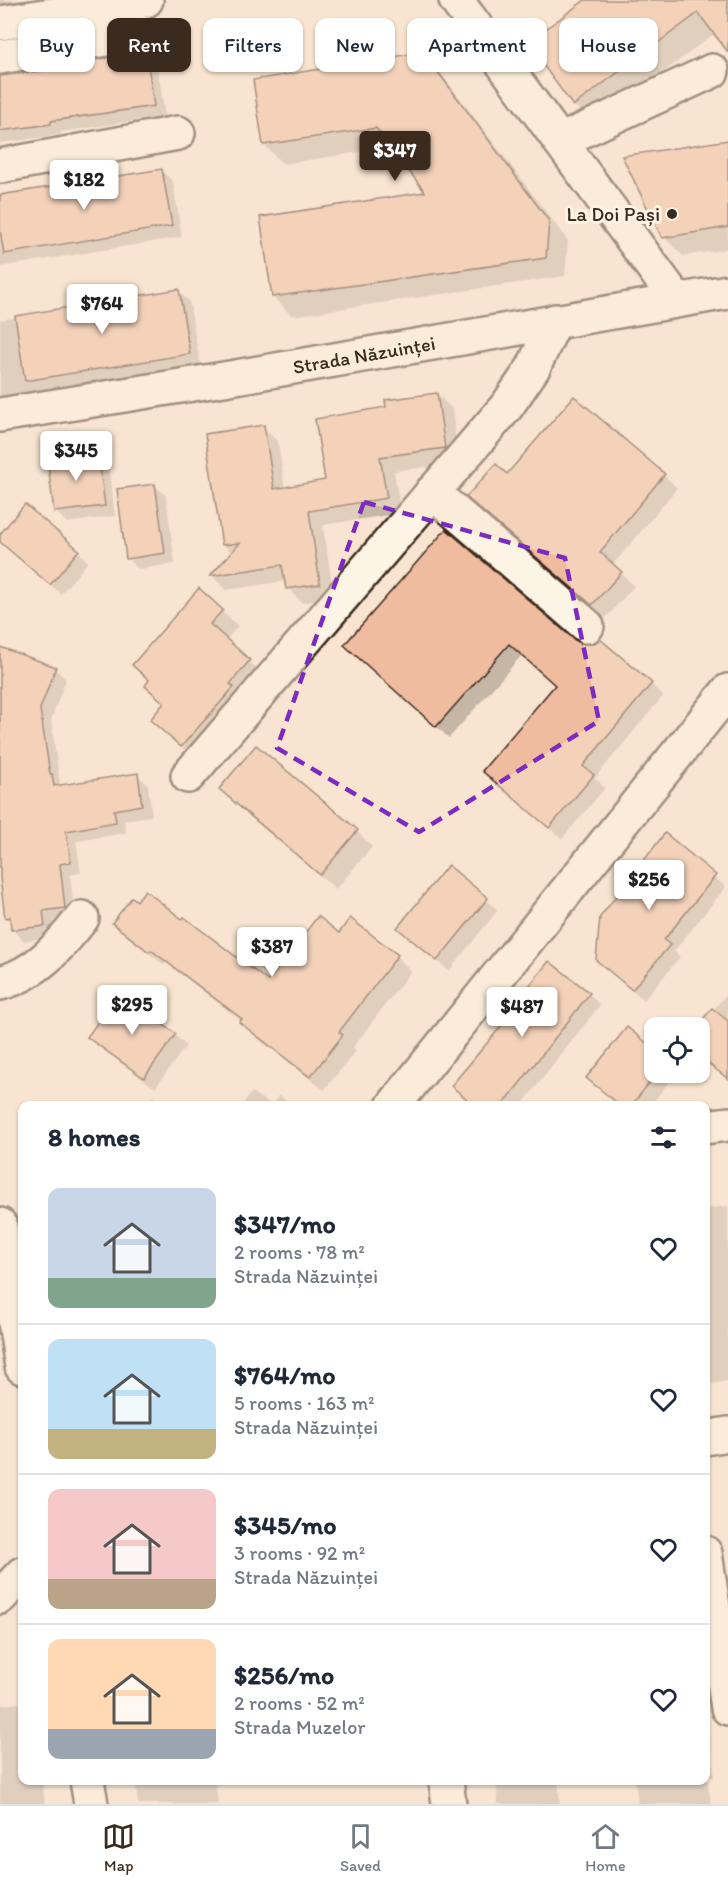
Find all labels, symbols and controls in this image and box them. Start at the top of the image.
chip: Buy [18,18,95,72]
chip: Rent [107,18,191,72]
chip: Filters [203,18,303,72]
chip: New [315,18,395,72]
chip: Apartment [407,18,547,72]
chip: House [559,18,658,72]
pin: $347 [359,131,431,182]
text: $347 [374,138,416,162]
pin: $182 [48,160,120,211]
text: $182 [64,167,104,191]
place label: La Doi Pași [566,202,660,226]
marker: La Doi Pași [665,207,679,221]
pin: $764 [66,284,138,335]
text: $764 [81,291,123,315]
street label: Strada Năzuinței [291,331,437,379]
pin: $345 [40,431,112,482]
text: $345 [54,438,98,462]
pin: $256 [613,860,685,911]
text: $256 [628,867,670,891]
pin: $387 [236,927,308,978]
text: $387 [251,934,293,958]
pin: $295 [96,985,168,1036]
pin: $487 [486,987,558,1038]
text: $295 [111,992,153,1016]
text: $487 [500,994,544,1018]
map controls [644,1017,710,1083]
button: locate [644,1017,710,1083]
text: 8 homes [48,1121,140,1153]
icon: filters [647,1121,680,1154]
text: $347/mo [234,1208,336,1240]
icon: home [96,1212,168,1284]
icon: heart [647,1232,680,1265]
text: 2 rooms · 78 m² [234,1240,365,1264]
text: Strada Năzuinței [234,1264,378,1288]
text: $764/mo [234,1359,335,1391]
icon: home [96,1363,168,1435]
icon: heart [647,1383,680,1416]
text: 5 rooms · 163 m² [234,1391,375,1415]
text: Strada Năzuinței [234,1415,378,1439]
text: $345/mo [234,1509,337,1541]
icon: home [96,1513,168,1585]
icon: heart [647,1533,680,1566]
text: 3 rooms · 92 m² [234,1541,365,1565]
text: Strada Năzuinței [234,1565,378,1589]
text: $256/mo [234,1659,334,1691]
icon: home [96,1663,168,1735]
icon: heart [647,1683,680,1716]
text: 2 rooms · 52 m² [234,1691,365,1715]
text: Strada Muzelor [234,1715,365,1739]
tab: Map [102,1820,135,1875]
tab: Saved [340,1820,381,1875]
tab: Home [585,1820,626,1875]

